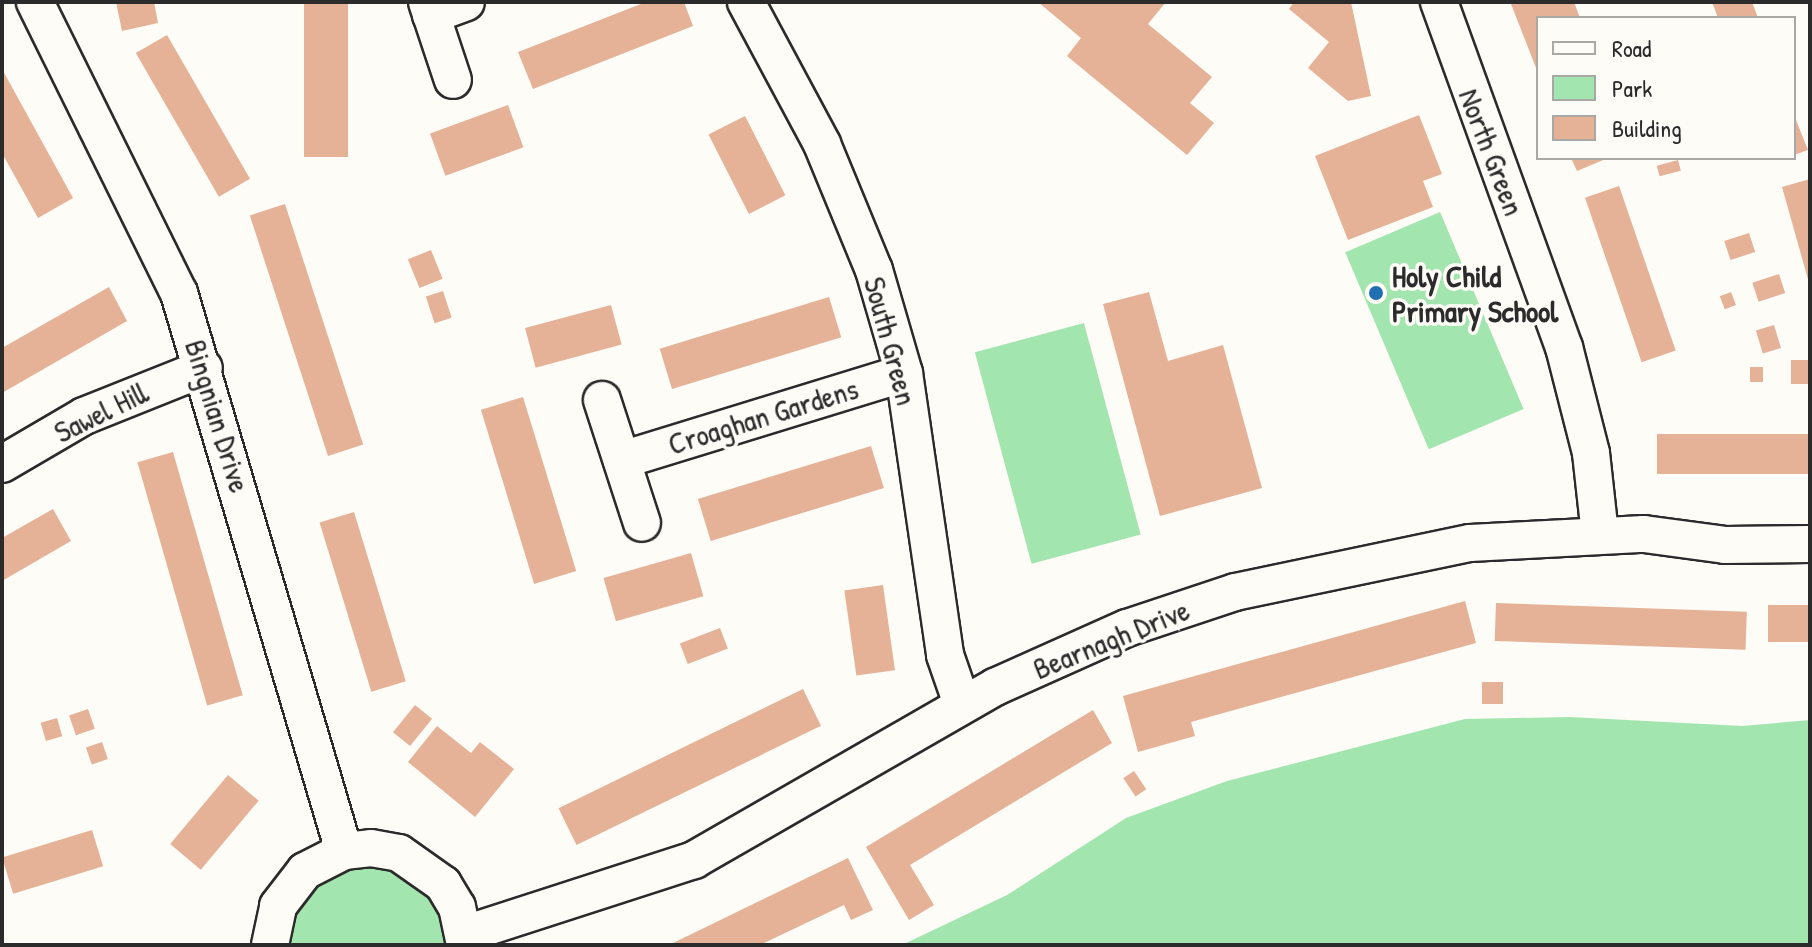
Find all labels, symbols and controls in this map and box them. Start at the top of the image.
legend [1536,16,1796,160]
text: Road [1612,32,1651,64]
text: Park [1612,72,1652,104]
street label: North Green [1451,84,1533,220]
text: Building [1612,112,1682,144]
place label: Holy Child Primary School [1392,258,1558,328]
street label: South Green [857,273,925,409]
marker: Holy Child Primary School [1367,284,1385,302]
street label: Bingnian Drive [178,335,258,497]
street label: Croaghan Gardens [664,370,862,462]
street label: Sawel Hill [48,374,154,450]
street label: Bearnagh Drive [1028,591,1194,687]

